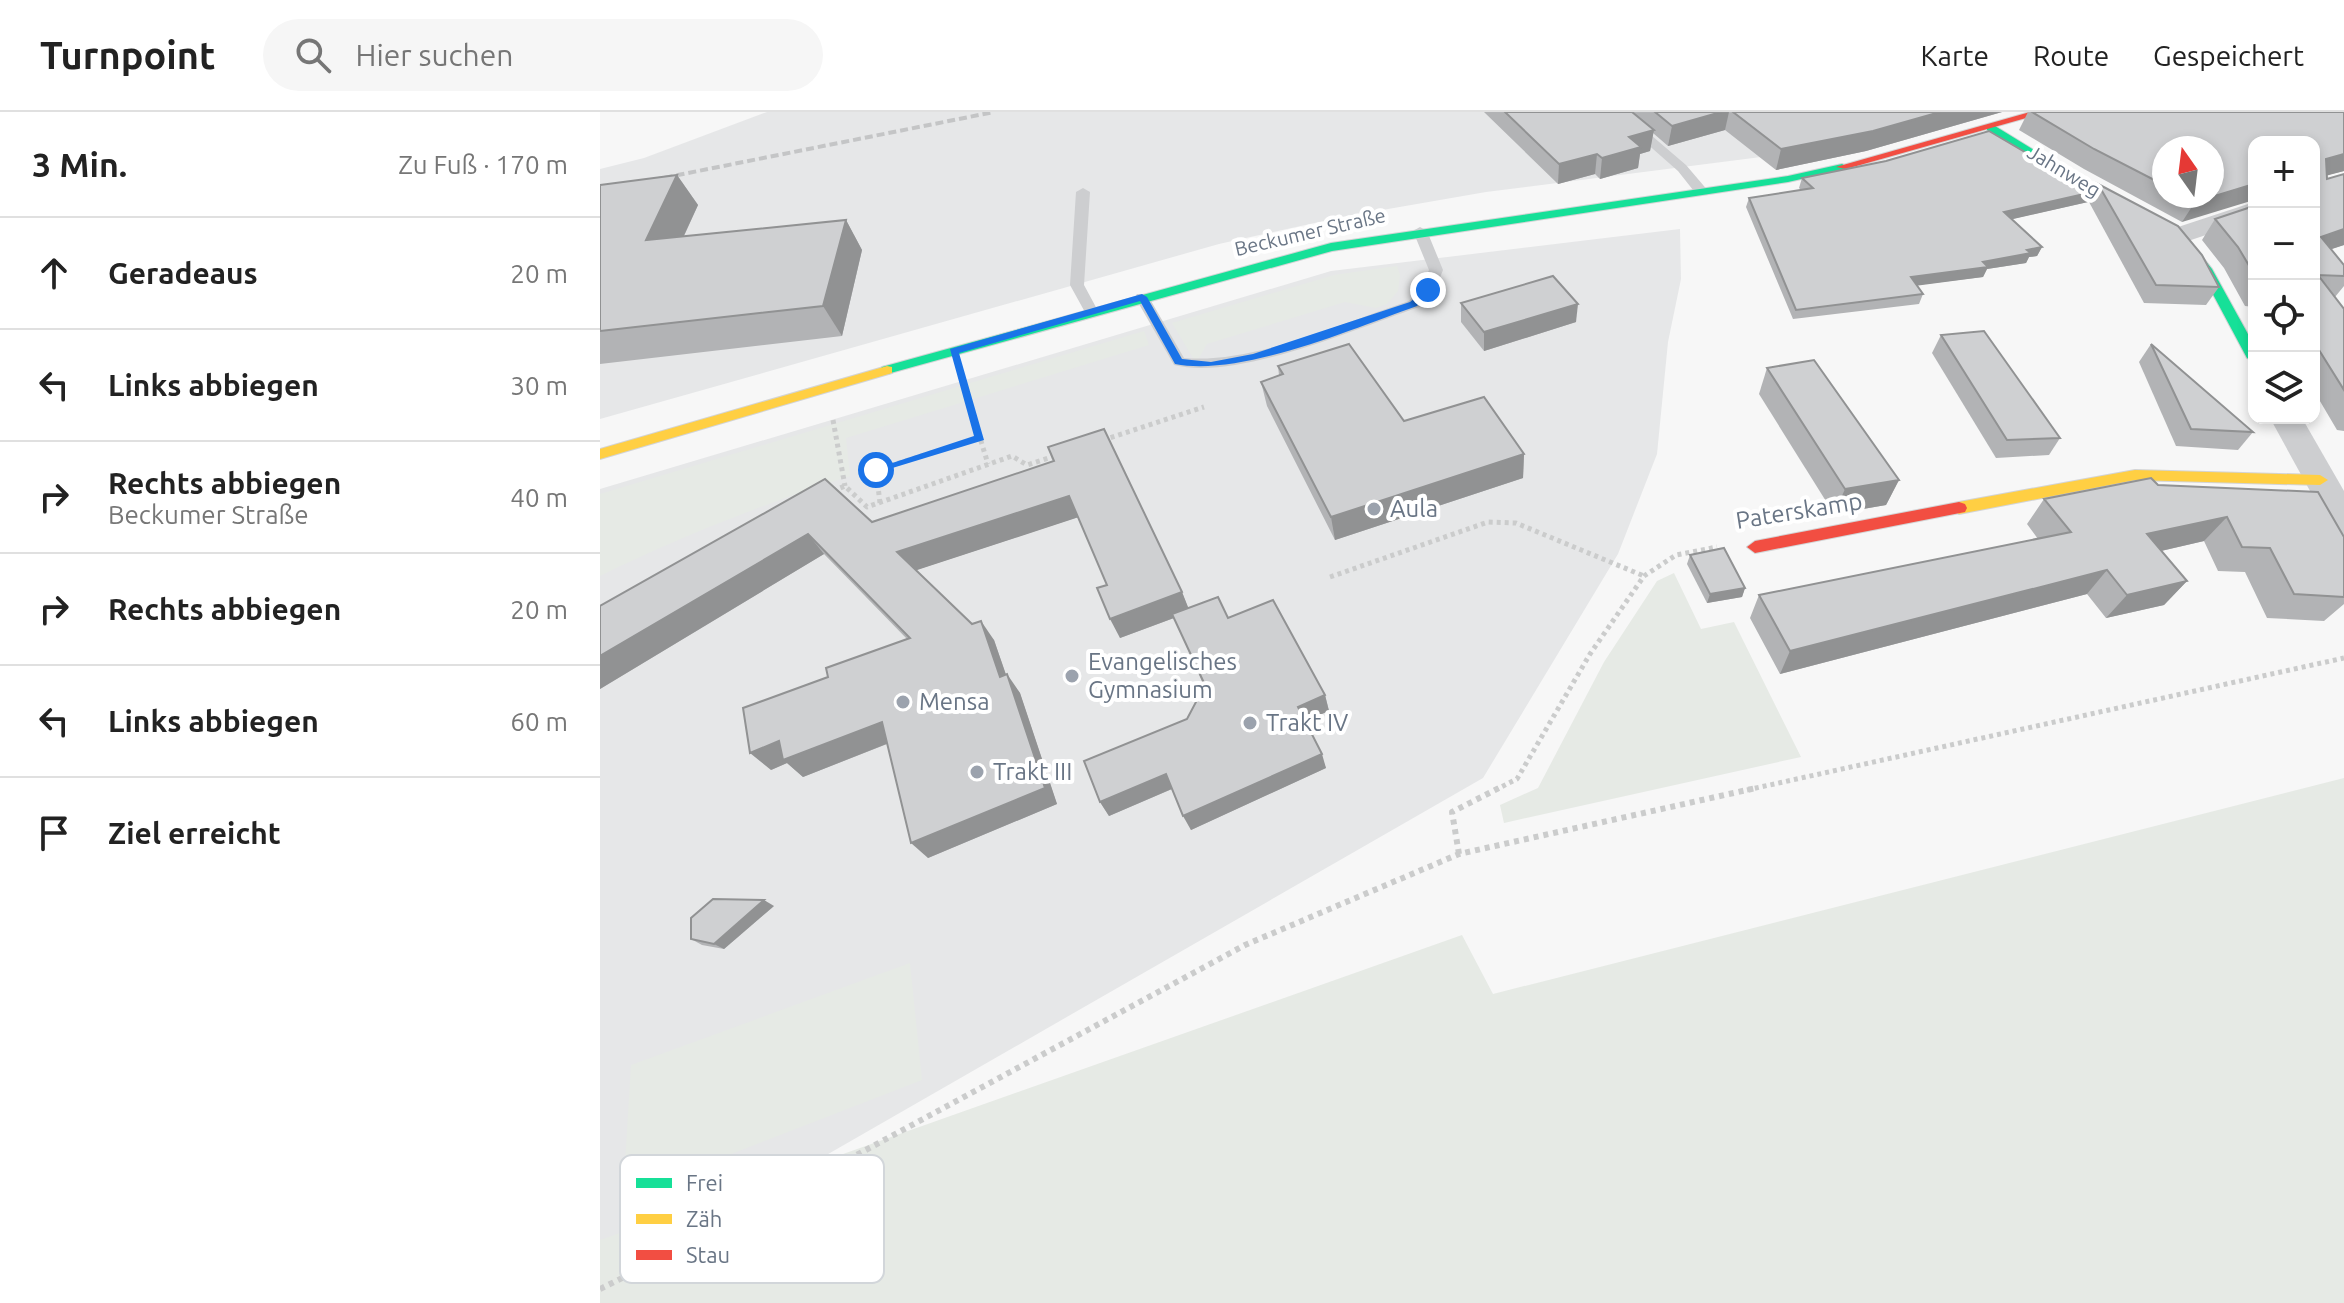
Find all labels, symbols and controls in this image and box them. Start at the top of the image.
search box [263,19,823,91]
icon: search [291,33,335,77]
text: Turnpoint [40,34,215,76]
text: Hier suchen [355,38,513,72]
text: Karte [1920,40,1989,71]
text: Route [2033,40,2109,71]
text: Gespeichert [2153,40,2304,71]
north arrow [2152,136,2224,208]
map controls [2248,136,2320,424]
button: + [2248,136,2320,208]
street label: Jahnweg [2024,140,2105,201]
text: 3 Min. [32,145,127,183]
text: Zu Fuß · 170 m [398,150,568,179]
street label: Beckumer Straße [1232,203,1388,260]
button: − [2248,208,2320,280]
icon: ahead [32,251,76,295]
text: Geradeaus [108,256,258,290]
text: 20 m [510,259,568,288]
route end [1410,272,1446,308]
button: locate [2248,280,2320,352]
button: layers [2248,352,2320,424]
icon: left [32,363,76,407]
text: Links abbiegen [108,368,319,402]
text: 30 m [510,371,568,400]
route start [858,452,894,488]
text: Rechts abbiegen [108,466,341,500]
icon: right [32,475,76,519]
text: 40 m [510,483,568,512]
street label: Paterskamp [1734,487,1864,534]
place label: Aula [1390,495,1438,522]
text: Beckumer Straße [108,500,309,529]
marker: Aula [1365,500,1383,518]
icon: right [32,587,76,631]
text: Rechts abbiegen [108,592,341,626]
text: 20 m [510,595,568,624]
place label: Evangelisches Gymnasium [1088,648,1237,703]
marker: Evangelisches Gymnasium [1063,667,1081,685]
place label: Mensa [919,688,990,715]
marker: Mensa [894,693,912,711]
icon: left [32,699,76,743]
text: Links abbiegen [108,704,319,738]
text: 60 m [510,707,568,736]
place label: Trakt IV [1266,709,1348,736]
marker: Trakt IV [1241,714,1259,732]
place label: Trakt III [993,758,1072,785]
marker: Trakt III [968,763,986,781]
icon: arrive [32,811,76,855]
text: Ziel erreicht [108,816,281,850]
legend [620,1155,884,1283]
text: Frei [686,1170,723,1195]
text: Zäh [686,1206,722,1231]
text: Stau [686,1242,730,1267]

